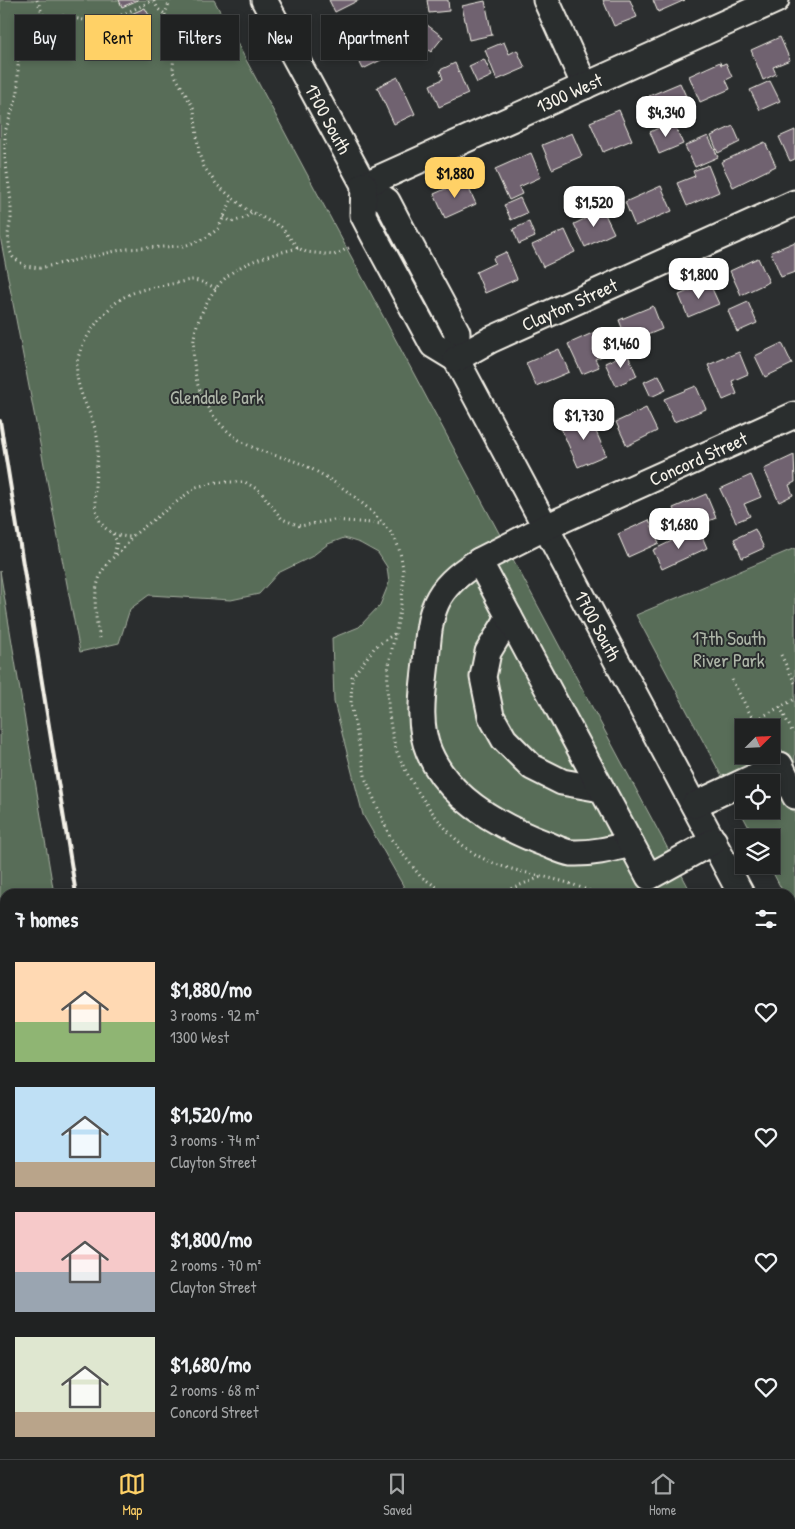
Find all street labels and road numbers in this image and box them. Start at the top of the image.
street label: 1300 West [532,66,607,119]
street label: 1700 South [299,79,358,159]
street label: Clayton Street [517,271,622,337]
street label: Concord Street [645,425,752,492]
street label: 1700 South [569,586,627,665]

